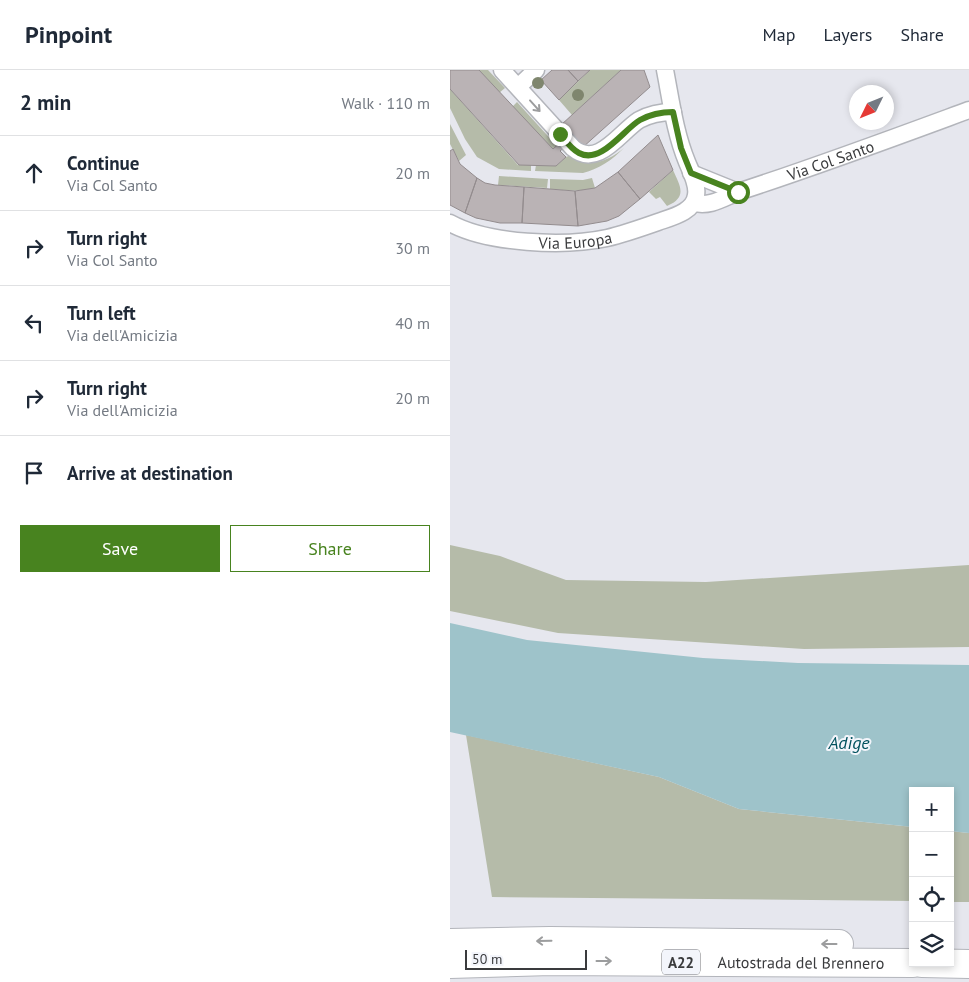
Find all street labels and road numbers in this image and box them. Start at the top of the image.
street label: Via Col Santo [784,136,877,185]
street label: Via Europa [537,227,614,253]
road number: A22 [662,950,700,974]
street label: Autostrada del Brennero [718,952,884,973]

